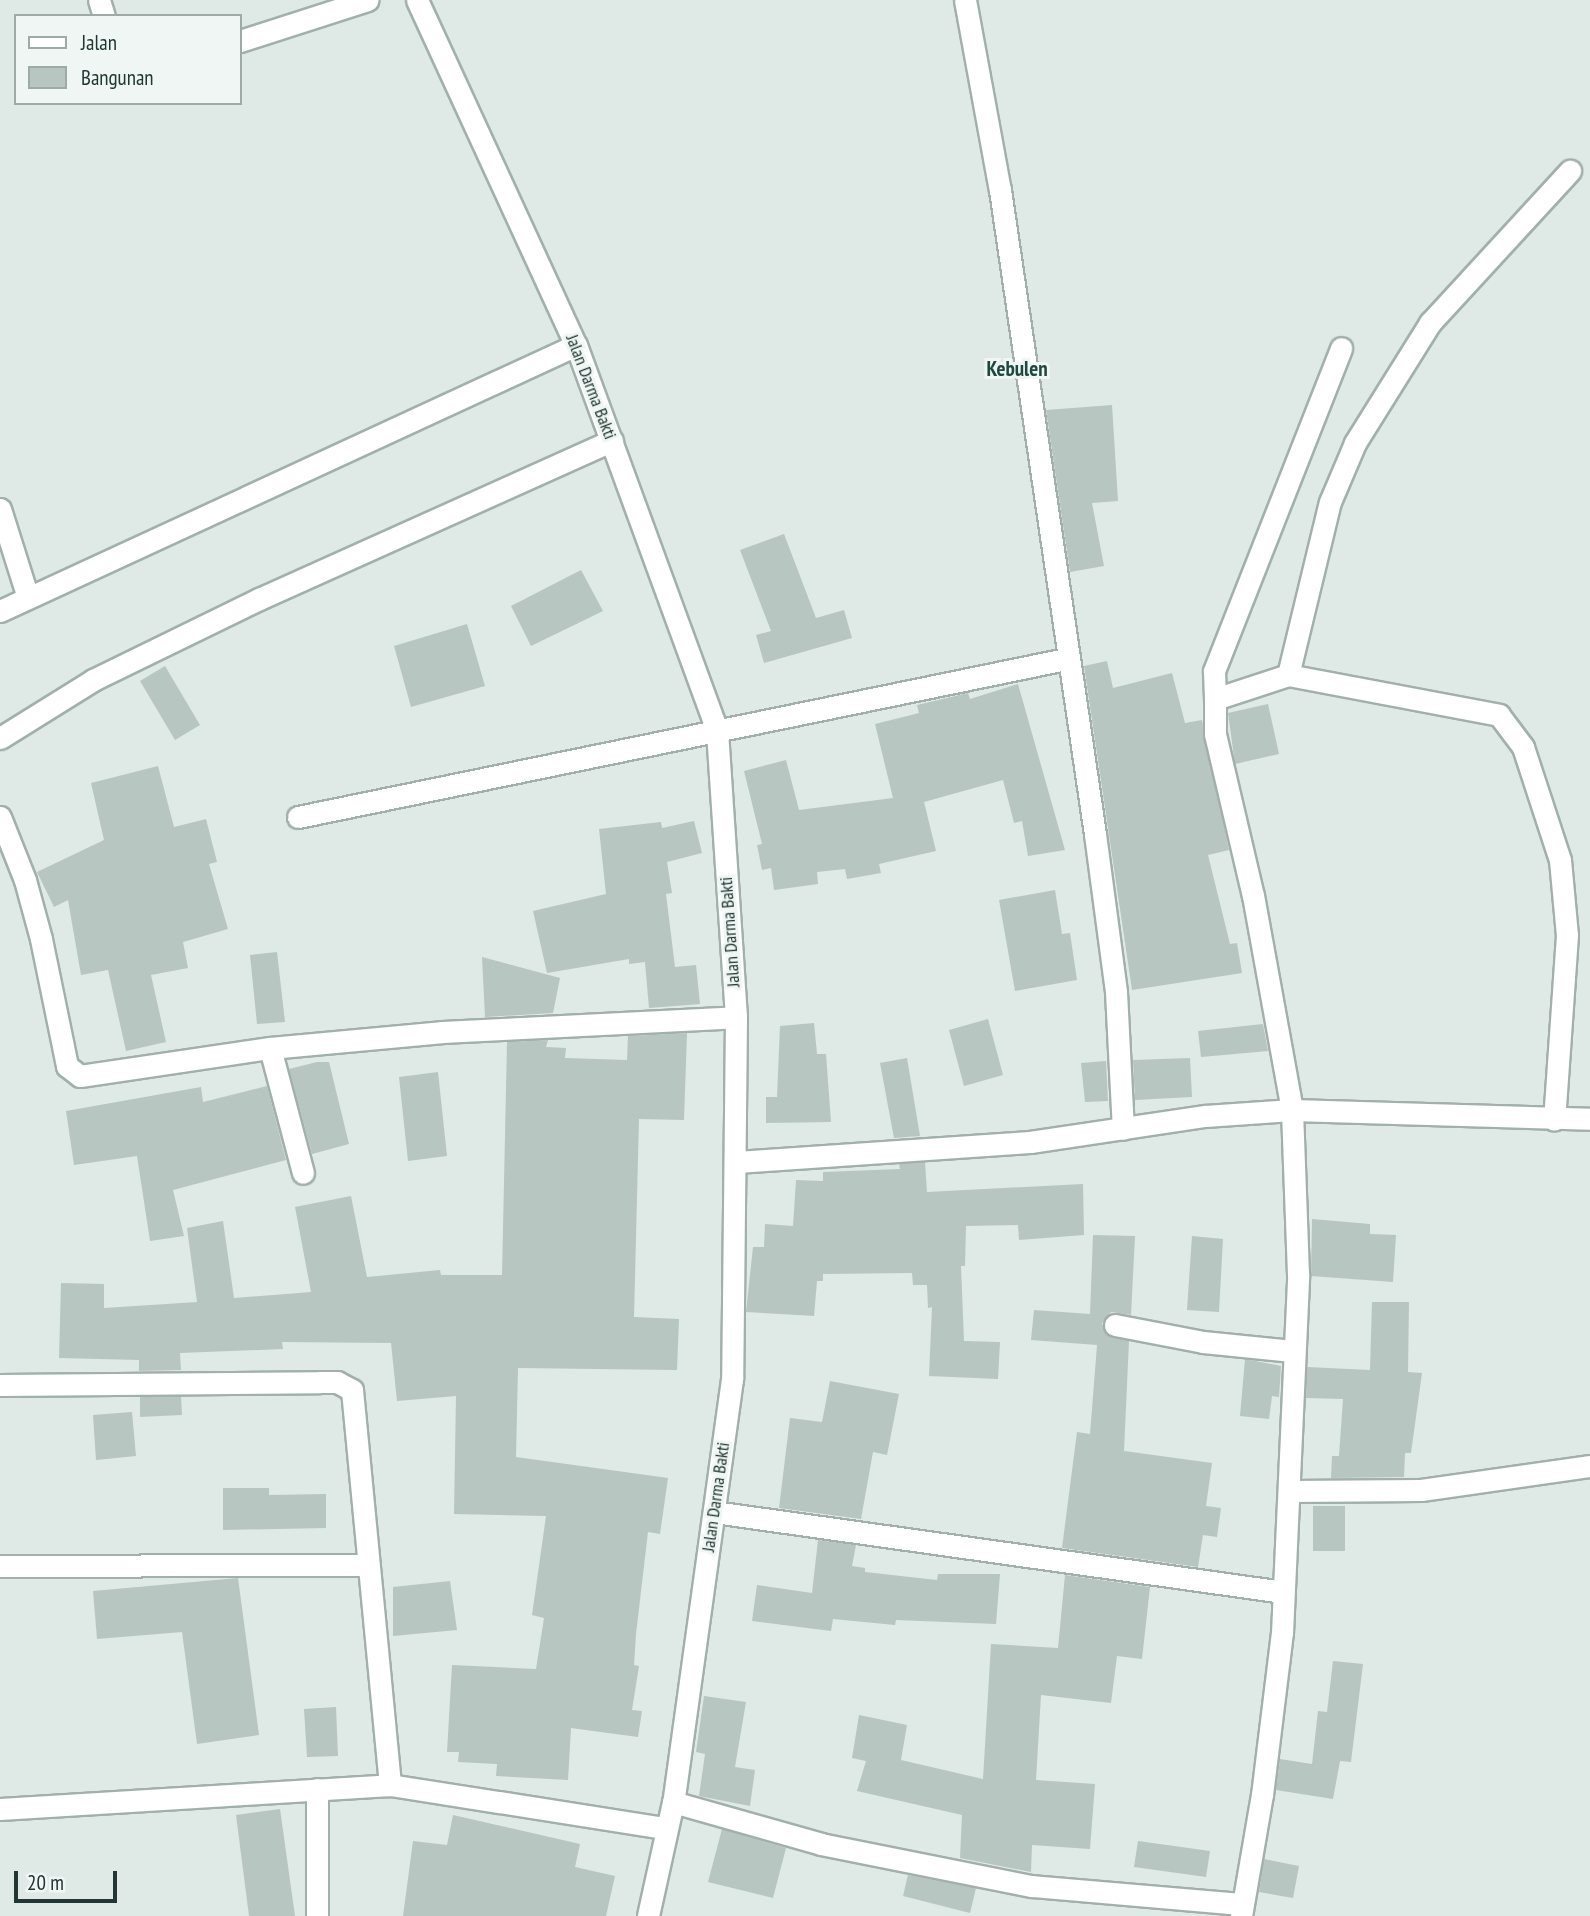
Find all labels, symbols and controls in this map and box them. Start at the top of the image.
legend [14,14,242,105]
text: Jalan [81,29,117,56]
text: Bangunan [81,64,154,91]
street label: Jalan Darma Bakti [561,332,621,442]
district label: Kebulen [986,356,1048,382]
street label: Jalan Darma Bakti [715,876,745,988]
street label: Jalan Darma Bakti [698,1441,734,1553]
scale bar [18,1856,121,1900]
text: 20 m [27,1869,64,1896]

